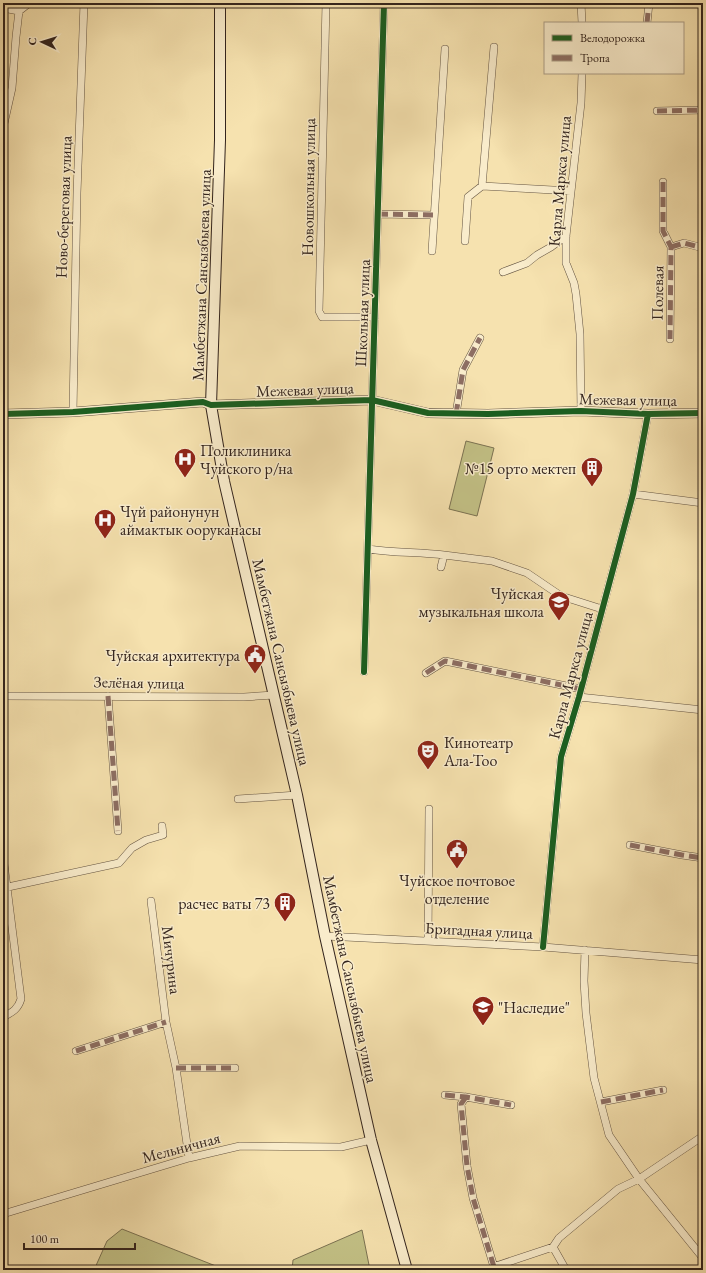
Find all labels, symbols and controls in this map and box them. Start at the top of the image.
north arrow [22,22,62,62]
legend [544,22,684,74]
text: Велодорожка [580,30,645,46]
text: С [25,37,39,46]
text: Тропа [580,50,610,66]
street label: Карла Маркса улица [543,114,576,247]
street label: Новошкольная улица [297,117,320,256]
street label: Ново-береговая улица [51,135,77,279]
street label: Мамбетжана Сансызбыева улица [187,168,216,381]
street label: Школьная улица [350,258,375,367]
street label: Полевая [647,265,668,321]
street label: Межевая улица [256,377,355,402]
street label: Межевая улица [579,388,678,411]
place label: Поликлиника Чуйского р/на [200,440,294,479]
hospital icon: Поликлиника Чуйского р/на [172,446,198,479]
building icon: №15 орто мектеп [579,455,605,488]
place label: №15 орто мектеп [465,458,576,479]
place label: Чүй районунун аймактык ооруканасы [120,501,262,540]
hospital icon: Чүй районунун аймактык ооруканасы [92,507,118,540]
street label: Мамбетжана Сансызбыева улица [247,557,316,768]
place label: Чуйская музыкальная школа [419,583,545,622]
school or university icon: Чуйская музыкальная школа [546,589,572,622]
street label: Карла Маркса улица [543,608,598,741]
public building icon: Чуйская архитектура [242,642,268,675]
place label: Чуйская архитектура [105,645,241,666]
street label: Зелёная улица [93,671,185,694]
place label: Кинотеатр Ала-Тоо [443,732,513,771]
theatre icon: Кинотеатр Ала-Тоо [415,738,441,771]
public building icon: Чуйское почтовое отделение [444,837,470,870]
place label: Чуйское почтовое отделение [399,870,515,909]
street label: Мамбетжана Сансызбыева улица [318,873,383,1085]
building icon: расчес ваты 73 [272,890,298,923]
place label: расчес ваты 73 [178,893,270,914]
street label: Бригадная улица [425,917,534,944]
street label: Мичурина [157,925,186,996]
school or university icon: "Наследие" [470,994,496,1027]
place label: "Наследие" [498,997,570,1018]
street label: Мельничная [140,1127,223,1168]
scale bar [24,1225,135,1251]
text: 100 m [30,1231,60,1247]

